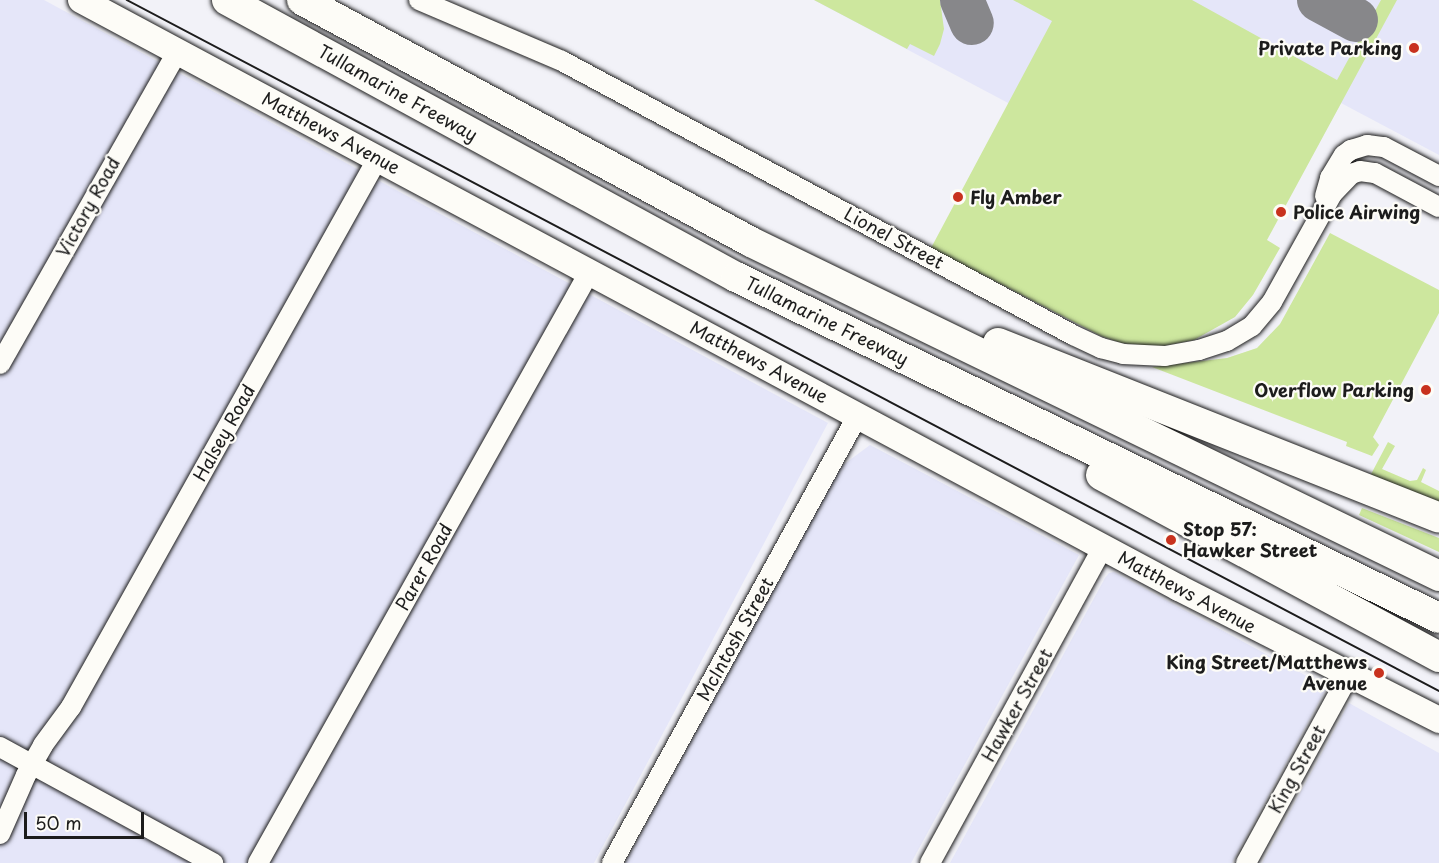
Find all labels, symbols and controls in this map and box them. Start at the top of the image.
place label: Private Parking [1258,37,1402,59]
street label: Tullamarine Freeway [314,40,482,146]
marker: Private Parking [1407,41,1421,55]
street label: Matthews Avenue [259,88,403,178]
street label: Victory Road [52,153,124,261]
place label: Fly Amber [970,186,1063,208]
marker: Fly Amber [951,190,965,204]
place label: Police Airwing [1293,201,1422,223]
street label: Lionel Street [840,202,948,274]
marker: Police Airwing [1274,205,1288,219]
street label: Tullamarine Freeway [741,272,913,370]
street label: Matthews Avenue [687,317,831,407]
place label: Overflow Parking [1254,379,1414,401]
street label: Halsey Road [189,381,259,485]
marker: Overflow Parking [1419,383,1433,397]
street label: Parer Road [391,519,457,615]
place label: Stop 57: Hawker Street [1183,519,1319,562]
marker: Stop 57: Hawker Street [1164,533,1178,547]
street label: Matthews Avenue [1115,547,1259,637]
street label: McIntosh Street [692,573,778,705]
street label: Hawker Street [977,644,1057,766]
place label: King Street/Matthews Avenue [1166,652,1367,694]
marker: King Street/Matthews Avenue [1372,666,1386,680]
street label: King Street [1264,721,1330,817]
scale bar [27,800,147,838]
text: 50 m [35,809,82,836]

